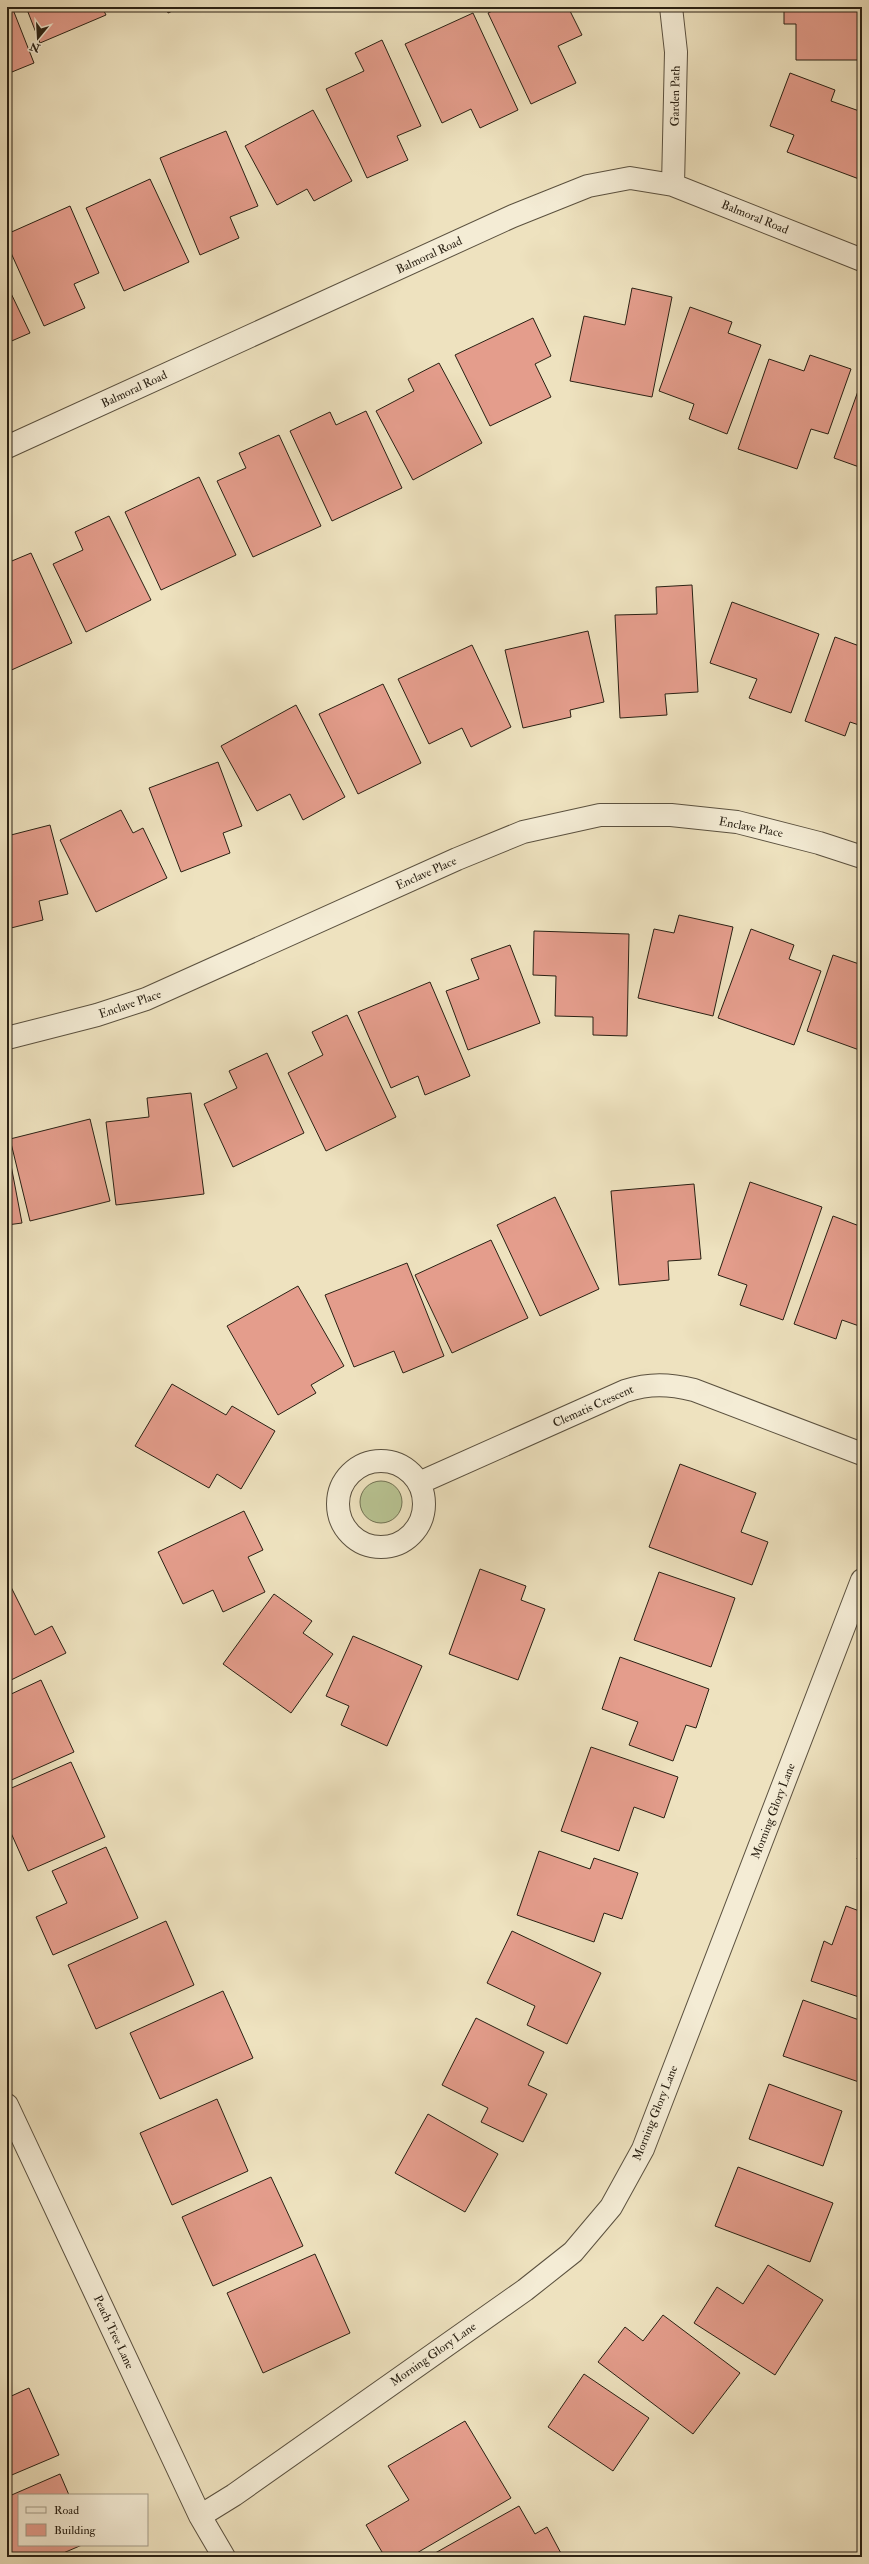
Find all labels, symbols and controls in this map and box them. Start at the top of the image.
north arrow [18,18,58,58]
text: N [27,39,43,55]
street label: Garden Path [667,65,684,127]
street label: Balmoral Road [719,197,791,238]
street label: Balmoral Road [394,234,465,277]
street label: Balmoral Road [99,368,170,411]
street label: Enclave Place [718,814,784,841]
street label: Enclave Place [393,853,459,894]
street label: Enclave Place [97,987,163,1022]
street label: Clematis Crescent [550,1382,636,1431]
street label: Morning Glory Lane [748,1761,799,1861]
street label: Morning Glory Lane [629,2063,681,2163]
street label: Peach Tree Lane [90,2293,137,2372]
street label: Morning Glory Lane [387,2319,479,2390]
legend [18,2494,148,2546]
text: Road [54,2503,79,2518]
text: Building [54,2523,97,2538]

